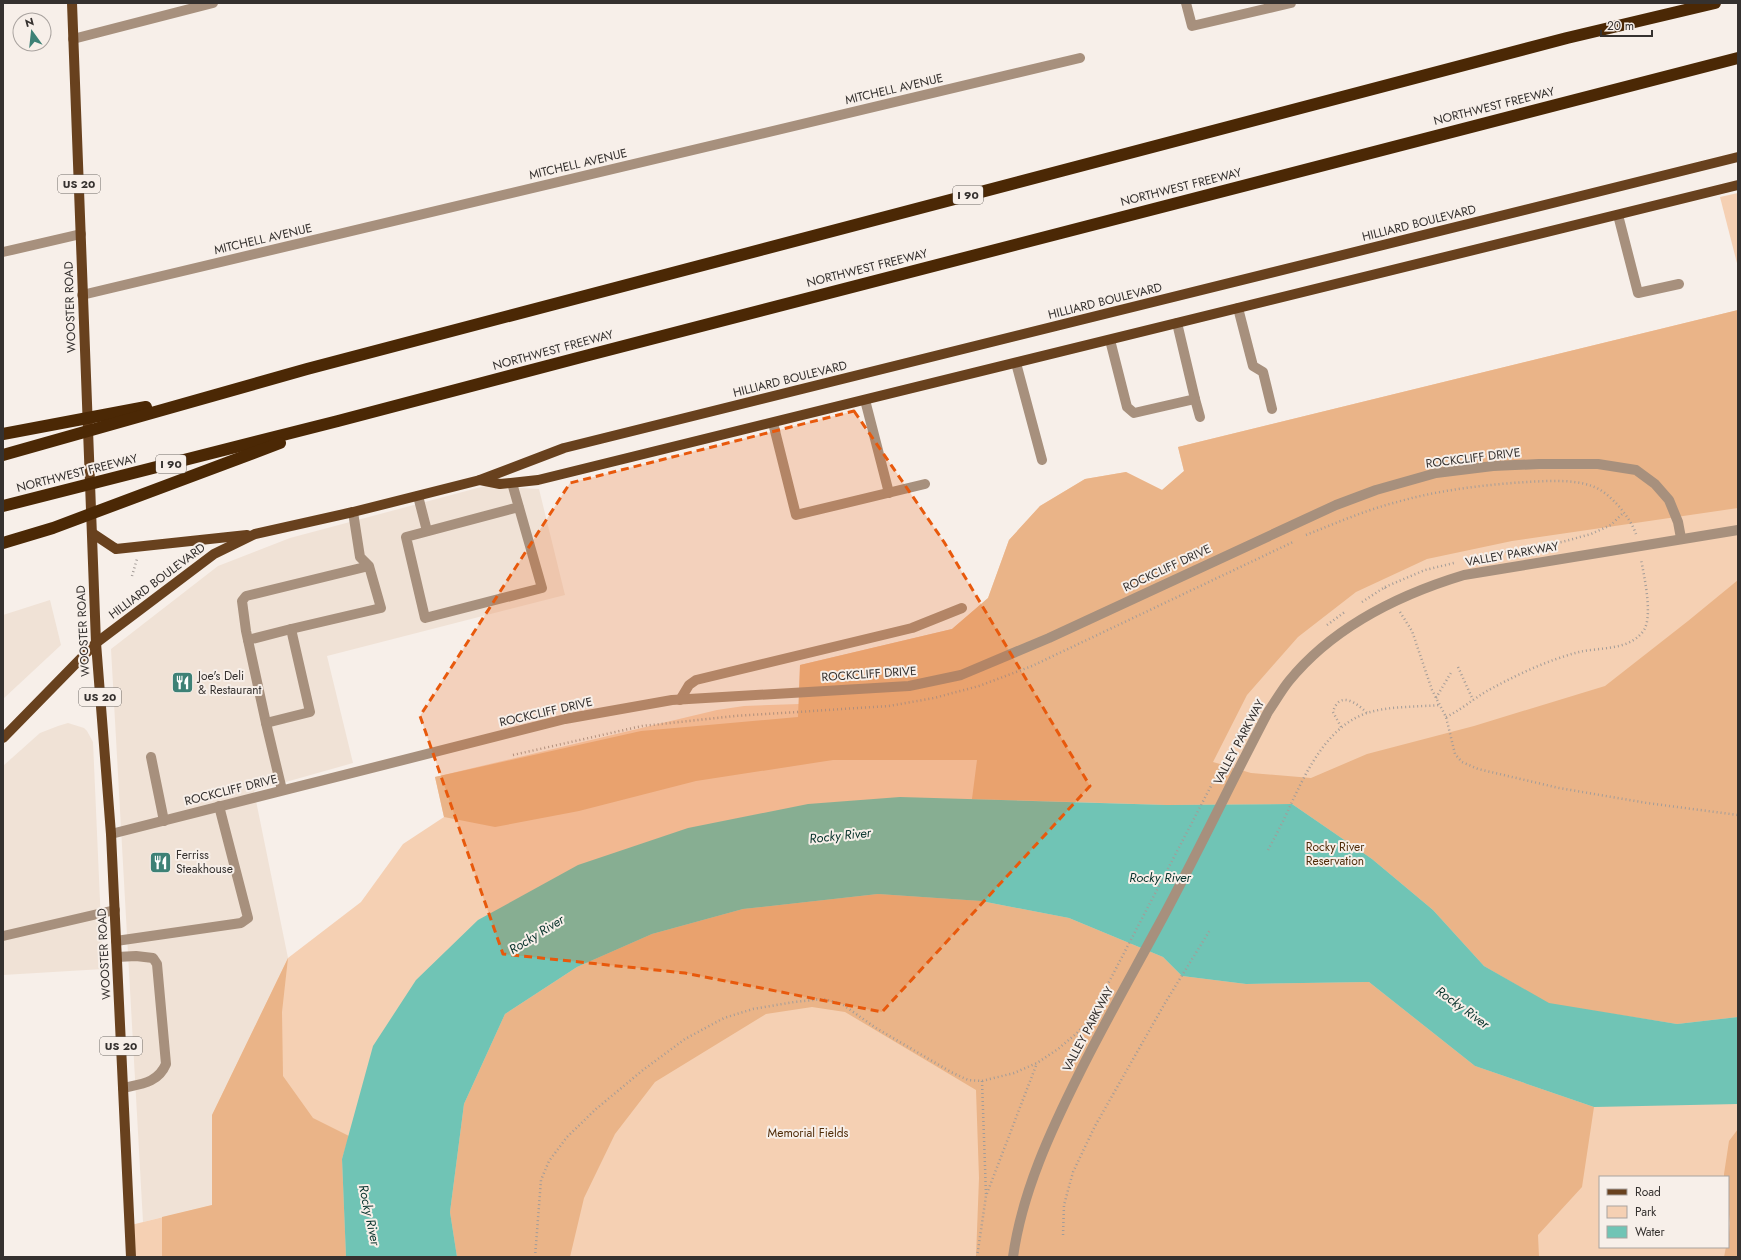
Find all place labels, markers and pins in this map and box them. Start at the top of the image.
place label: Joe's Deli & Restaurant [196,667,262,699]
restaurant icon: Joe's Deli & Restaurant [170,670,196,696]
place label: Ferriss Steakhouse [176,846,233,878]
restaurant icon: Ferriss Steakhouse [148,849,174,875]

